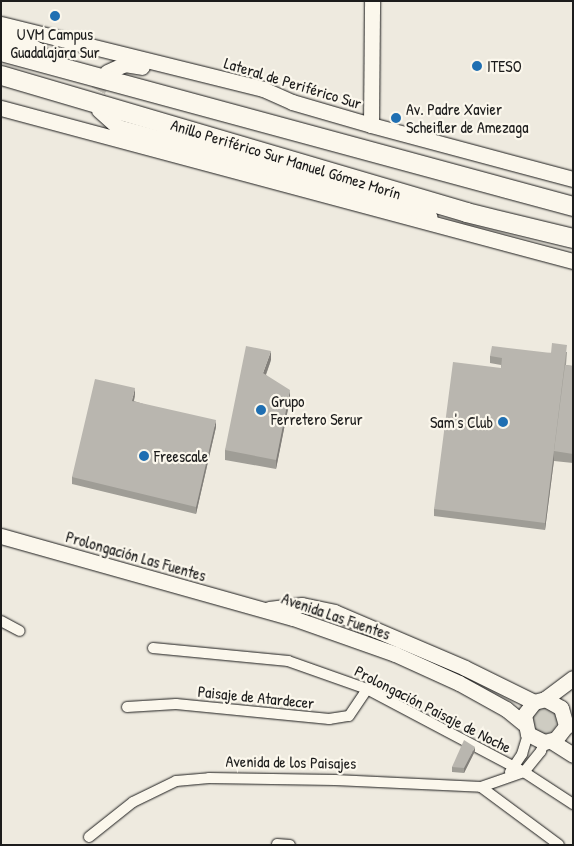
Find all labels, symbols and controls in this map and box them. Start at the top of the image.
marker: UVM Campus Guadalajara Sur [49,10,61,22]
place label: UVM Campus Guadalajara Sur [10,24,100,62]
street label: Lateral de Periférico Sur [222,53,364,113]
place label: ITESO [487,56,522,76]
marker: ITESO [471,60,483,72]
place label: Av. Padre Xavier Scheifler de Amezaga [406,99,528,137]
marker: Av. Padre Xavier Scheifler de Amezaga [390,112,402,124]
street label: Anillo Periférico Sur Manuel Gómez Morín [169,115,403,203]
place label: Grupo Ferretero Serur [271,391,363,429]
marker: Grupo Ferretero Serur [255,404,267,416]
place label: Sam's Club [430,412,493,432]
marker: Sam's Club [497,416,509,428]
place label: Freescale [154,446,208,466]
marker: Freescale [138,450,150,462]
street label: Prolongación Las Fuentes [64,527,208,585]
street label: Avenida Las Fuentes [279,588,393,644]
street label: Prolongación Paisaje de Noche [352,661,514,757]
street label: Paisaje de Atardecer [197,681,315,713]
street label: Avenida de los Paisajes [225,751,357,773]

